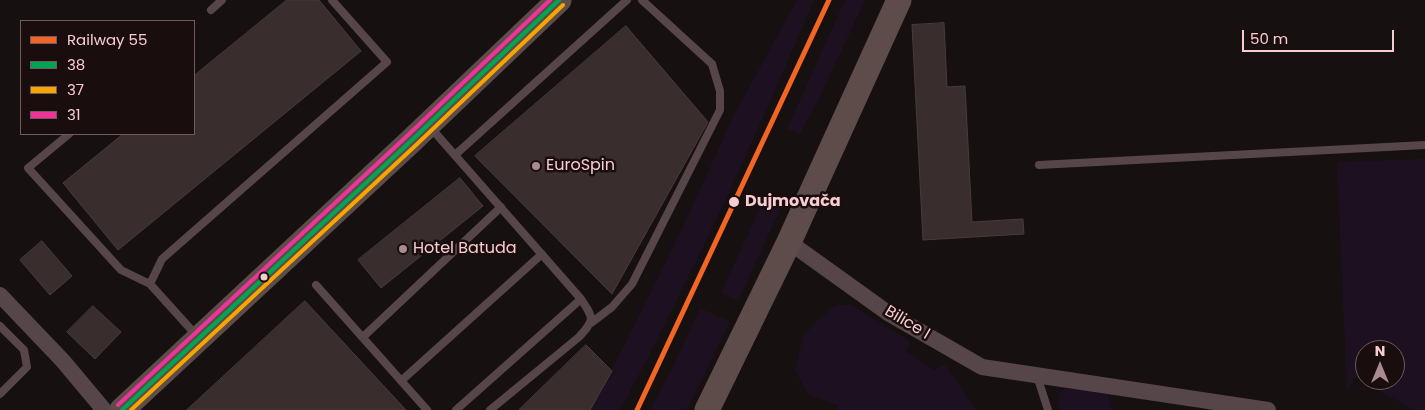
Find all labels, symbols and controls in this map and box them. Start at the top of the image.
legend [20,20,195,135]
scale bar [1245,20,1398,52]
text: 50 m [1250,28,1288,49]
text: Railway 55 [67,29,147,50]
text: 38 [67,54,85,75]
text: 37 [67,79,84,100]
text: 31 [67,104,81,125]
place label: EuroSpin [546,156,615,176]
marker: EuroSpin [530,160,542,172]
place label: Dujmovača [745,192,841,212]
marker: Dujmovača [727,195,741,209]
place label: Hotel Batuda [413,239,517,259]
marker: Hotel Batuda [397,243,409,255]
unlabelled marker [259,272,269,282]
street label: Bilice I [881,302,933,344]
north arrow [1355,340,1405,390]
text: N [1375,341,1385,361]

